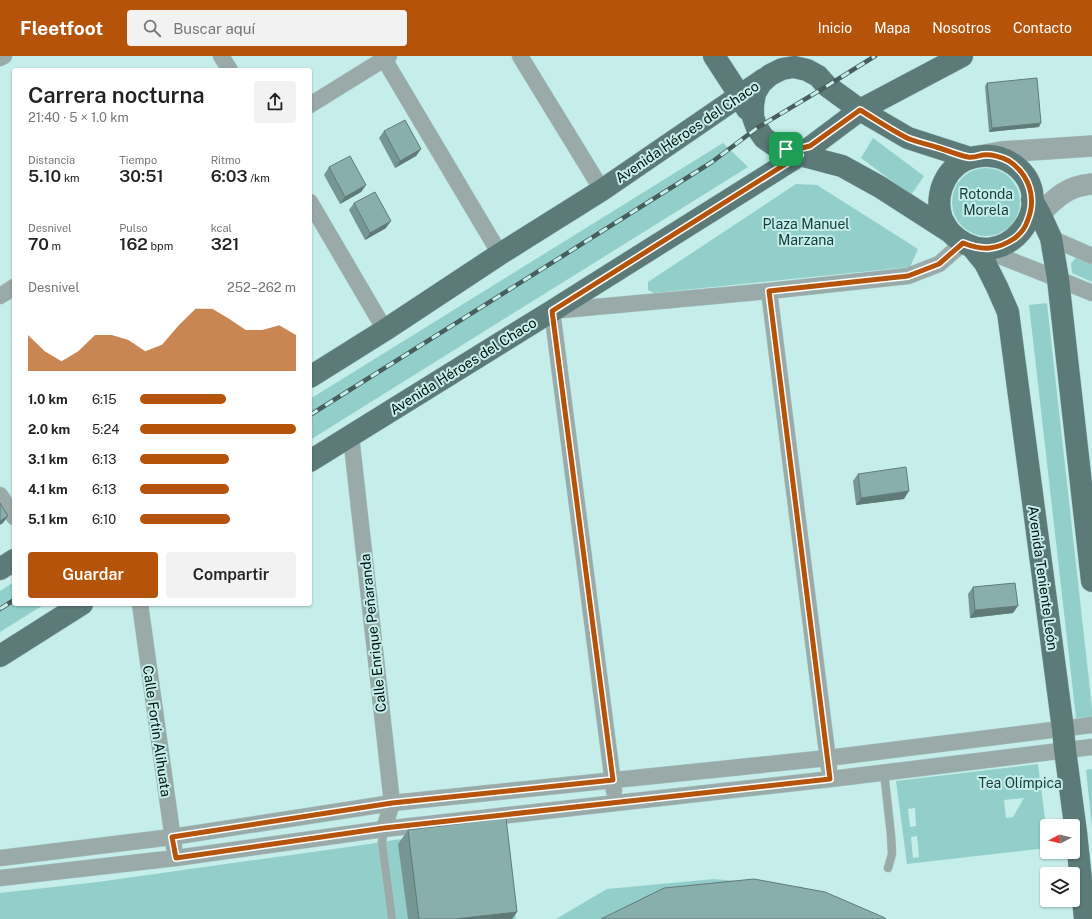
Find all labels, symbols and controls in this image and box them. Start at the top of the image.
search box [127,10,407,46]
text: Fleetfoot [20,17,103,39]
icon: search [141,17,163,39]
text: Buscar aquí [173,20,255,37]
text: Inicio [818,20,852,36]
text: Mapa [874,20,910,36]
text: Nosotros [932,20,991,36]
text: Contacto [1013,20,1072,36]
street label: Avenida Héroes del Chaco [612,78,762,186]
button: share [254,81,296,123]
text: Carrera nocturna [28,82,205,108]
text: 21:40 · 5 × 1.0 km [28,110,129,125]
pin [769,132,803,166]
icon: arrive [775,138,797,160]
text: Distancia [28,154,75,166]
text: Tiempo [119,154,157,166]
text: Ritmo [211,154,241,166]
text: 5.10 [28,166,61,186]
text: 30:51 [119,166,164,186]
text: 6:03 [211,166,247,186]
text: km [61,172,80,184]
text: /km [247,172,270,184]
park label: Rotonda Morela [959,186,1013,218]
park label: Plaza Manuel Marzana [762,216,850,248]
text: Desnivel [28,222,71,234]
text: Pulso [119,222,148,234]
text: kcal [211,222,232,234]
text: 70 [28,234,49,254]
text: 162 [119,234,148,254]
text: 321 [211,234,239,254]
text: m [49,240,61,252]
text: bpm [148,240,173,252]
text: Desnivel [28,280,79,295]
text: 252–262 m [227,280,296,295]
street label: Avenida Héroes del Chaco [387,314,539,418]
text: 1.0 km [28,392,68,407]
text: 6:15 [92,392,117,407]
text: 2.0 km [28,422,70,437]
text: 5:24 [92,422,119,437]
text: 3.1 km [28,452,68,467]
text: 6:13 [92,452,117,467]
text: 4.1 km [28,482,68,497]
text: 6:13 [92,482,117,497]
street label: Avenida Teniente León [1025,505,1061,651]
text: 5.1 km [28,512,68,527]
text: 6:10 [92,512,116,527]
button: Guardar [28,552,158,598]
button: Compartir [166,552,296,598]
street label: Calle Enrique Peñaranda [357,553,389,713]
street label: Calle Fortín Alihuata [140,664,174,798]
park label: Tea Olímpica [978,775,1062,791]
north arrow [1040,819,1080,859]
map controls [1040,819,1080,907]
button: layers [1040,867,1080,907]

